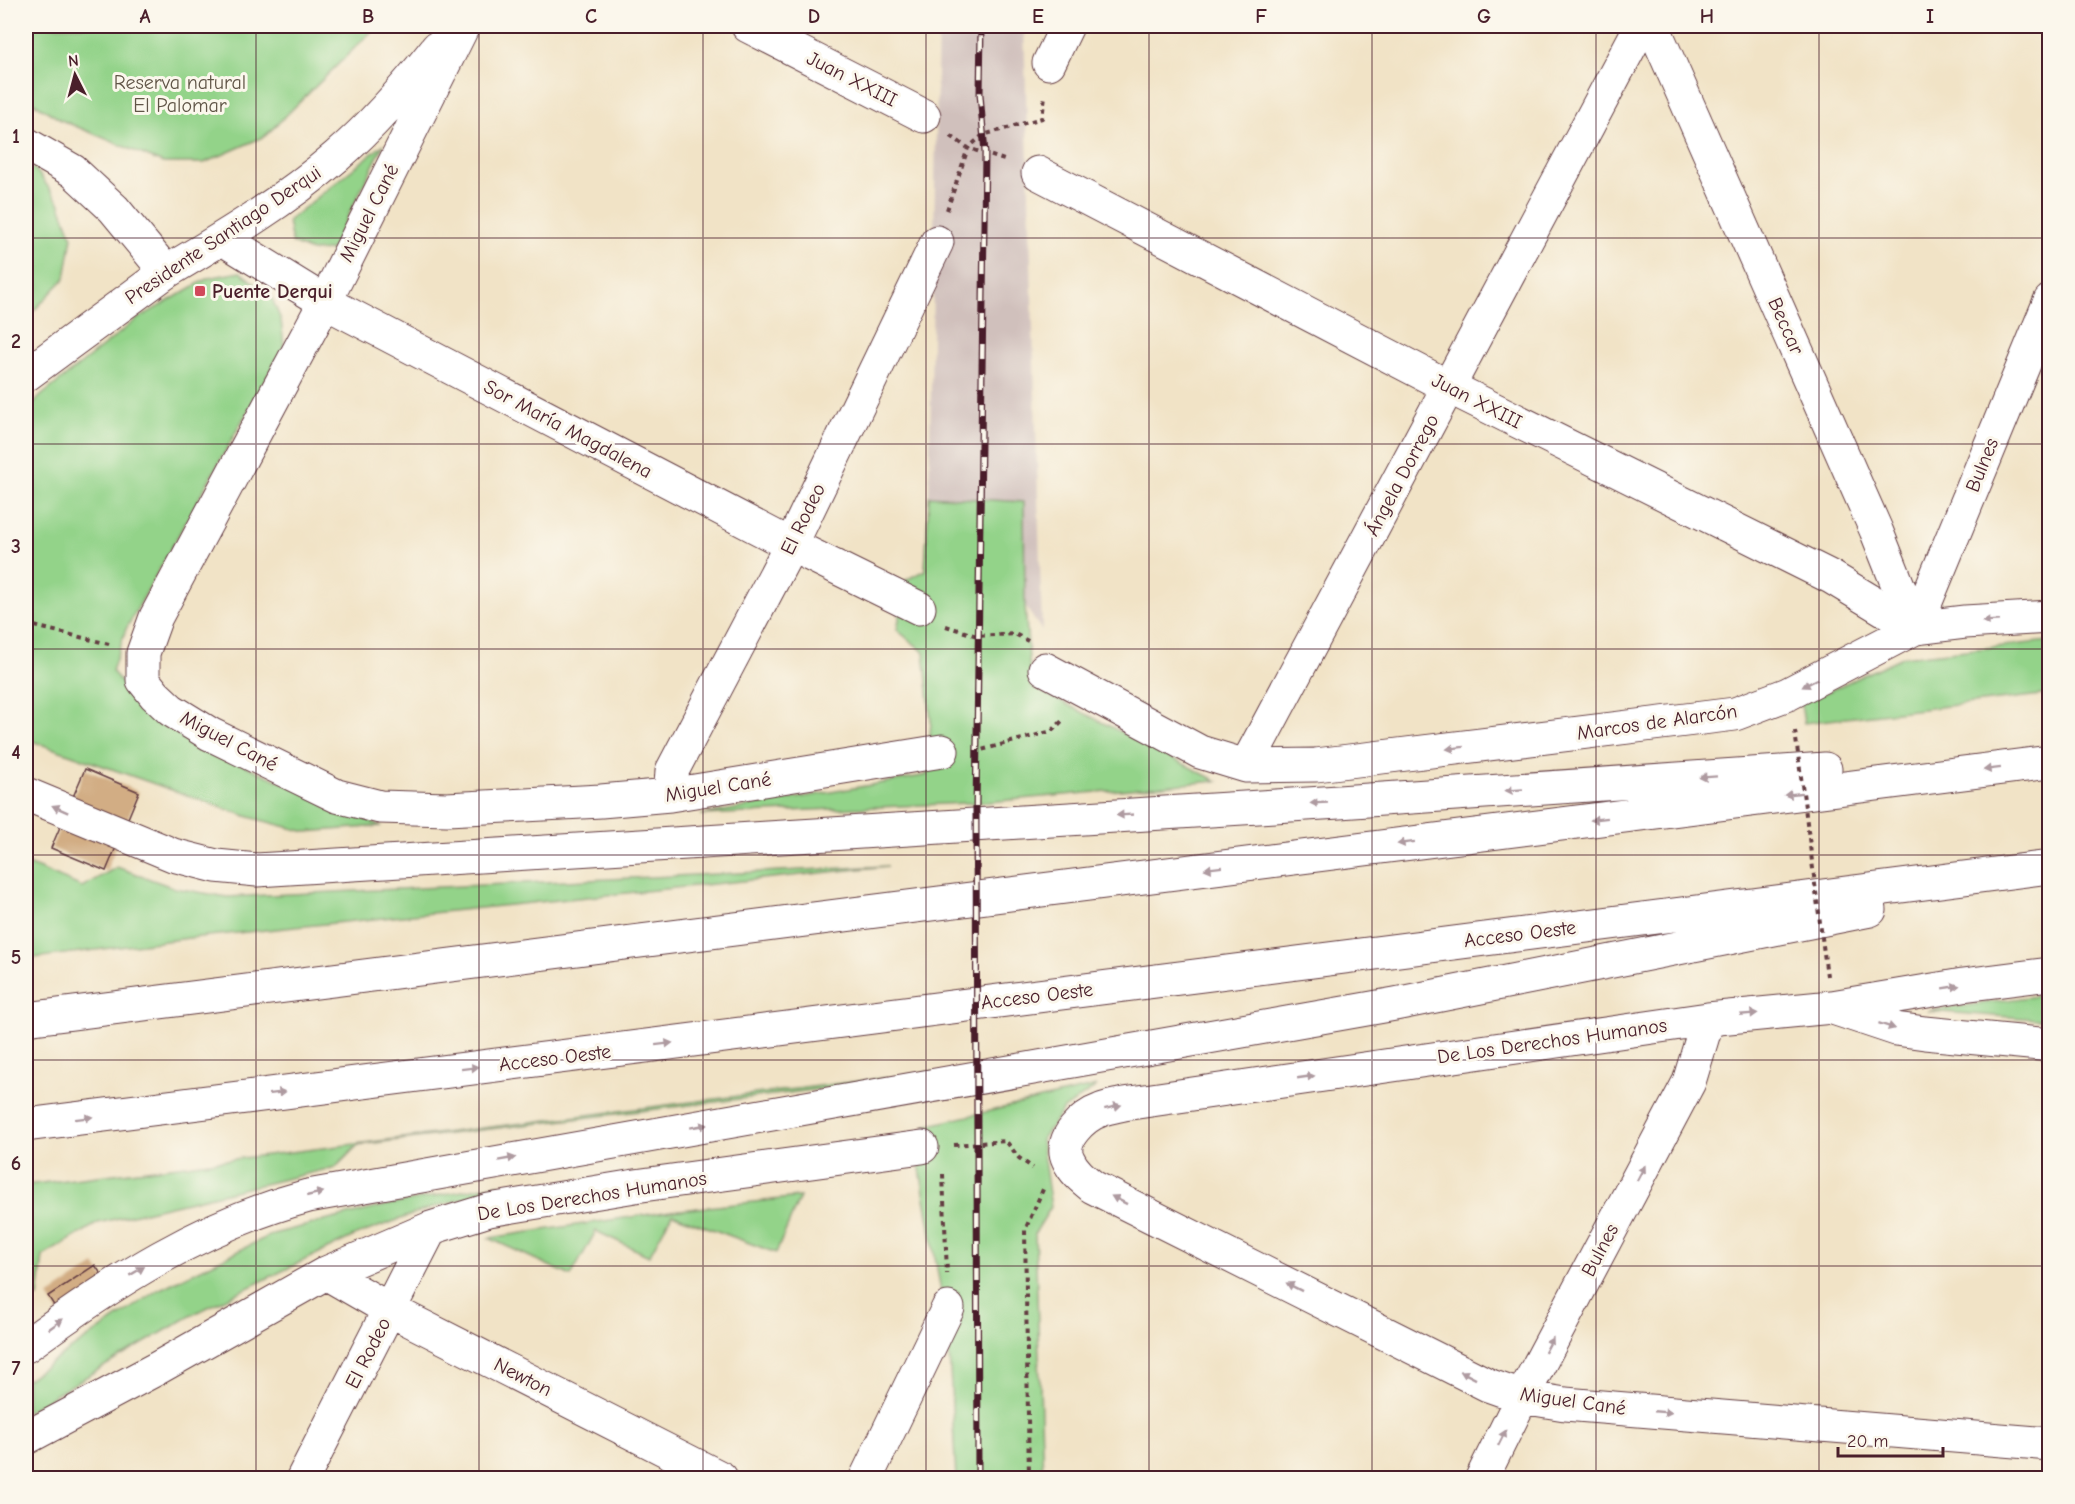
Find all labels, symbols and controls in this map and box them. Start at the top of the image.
text: A [139,5,151,28]
text: B [362,5,374,28]
text: C [585,5,597,28]
text: D [808,5,820,28]
text: E [1032,5,1044,28]
text: F [1255,5,1267,28]
text: G [1477,5,1491,28]
text: H [1700,5,1714,28]
text: I [1926,5,1934,28]
north arrow [45,45,105,105]
street label: Juan XXIII [803,46,901,112]
text: N [67,52,80,71]
park label: Reserva natural El Palomar [114,71,246,117]
text: 1 [12,125,20,148]
street label: Miguel Cané [334,160,404,266]
street label: Presidente Santiago Derqui [121,161,325,309]
place label: Puente Derqui [212,280,333,303]
marker: Puente Derqui [193,284,207,298]
street label: Beccar [1763,294,1809,358]
text: 2 [11,330,21,353]
street label: Juan XXIII [1428,368,1526,434]
street label: Sor María Magdalena [480,375,656,483]
street label: Ángela Dorrego [1359,410,1444,540]
street label: Bulnes [1961,435,2003,495]
street label: El Rodeo [776,480,830,558]
text: 3 [11,535,21,558]
one-way arrow [1982,616,2001,625]
one-way arrow [1801,678,1818,688]
street label: Marcos de Alarcón [1575,699,1739,745]
street label: Miguel Cané [176,706,282,776]
text: 4 [11,741,21,764]
one-way arrow [1446,744,1465,753]
one-way arrow [1982,764,2001,774]
street label: Miguel Cané [663,767,773,807]
one-way arrow [1699,772,1718,782]
one-way arrow [1504,786,1523,795]
one-way arrow [1783,789,1802,799]
one-way arrow [1310,799,1329,808]
one-way arrow [50,804,68,814]
one-way arrow [1115,810,1134,820]
one-way arrow [1590,814,1609,823]
one-way arrow [1396,839,1415,848]
one-way arrow [1203,863,1222,873]
street label: Acceso Oeste [1463,916,1577,952]
text: 5 [11,946,21,969]
street label: Acceso Oeste [980,978,1094,1014]
one-way arrow [1942,983,1961,992]
one-way arrow [1739,1009,1758,1019]
street label: De Los Derechos Humanos [1436,1013,1668,1069]
one-way arrow [1878,1021,1896,1031]
one-way arrow [654,1039,673,1048]
street label: Acceso Oeste [498,1040,612,1076]
one-way arrow [461,1064,480,1073]
one-way arrow [1297,1073,1316,1082]
one-way arrow [268,1089,287,1098]
one-way arrow [1104,1101,1123,1111]
one-way arrow [74,1113,93,1123]
one-way arrow [690,1121,709,1130]
text: 6 [11,1152,21,1175]
one-way arrow [498,1155,517,1164]
one-way arrow [1635,1164,1645,1182]
street label: De Los Derechos Humanos [476,1167,708,1225]
one-way arrow [306,1189,324,1199]
one-way arrow [1111,1195,1128,1205]
street label: Bulnes [1577,1220,1623,1280]
one-way arrow [129,1266,146,1276]
one-way arrow [1285,1283,1302,1292]
street label: El Rodeo [340,1314,396,1392]
one-way arrow [49,1318,64,1330]
one-way arrow [1544,1337,1554,1354]
street label: Newton [490,1353,556,1401]
text: 7 [12,1357,21,1380]
one-way arrow [1459,1370,1477,1380]
street label: Miguel Cané [1518,1382,1628,1420]
one-way arrow [1654,1407,1673,1417]
scale bar [1838,1420,1943,1458]
one-way arrow [1498,1429,1507,1446]
text: 20 m [1847,1431,1888,1452]

